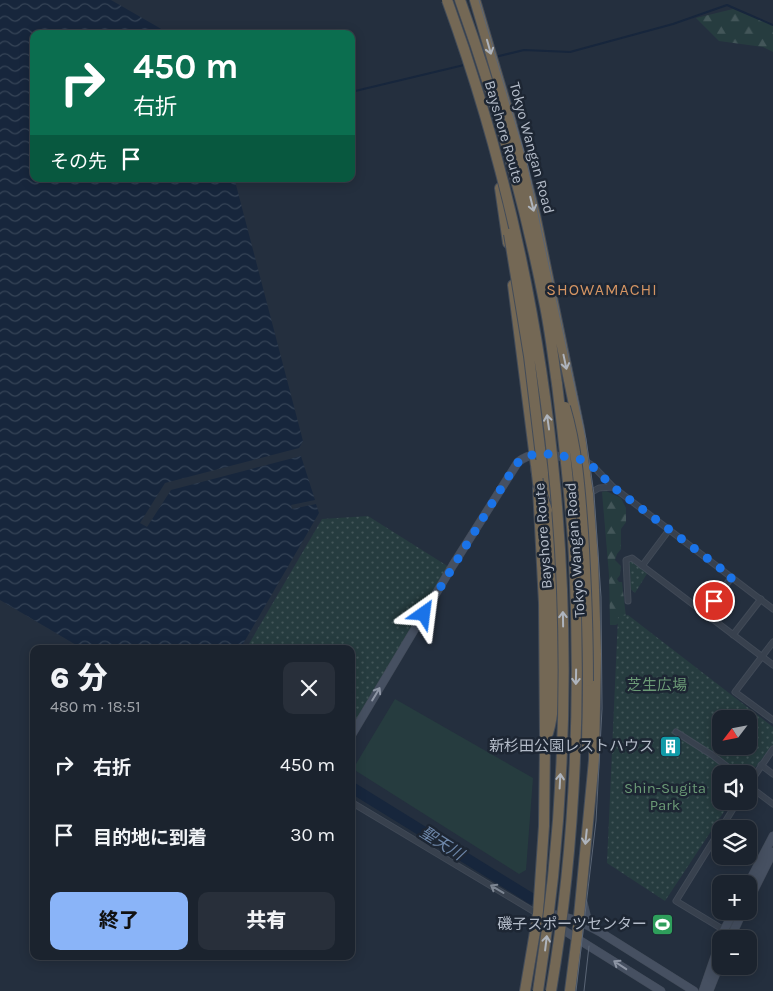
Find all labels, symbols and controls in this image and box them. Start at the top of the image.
one-way arrow [485,38,495,54]
text: 450 m [133,46,238,87]
icon: right [50,50,115,115]
street label: Bayshore Route [481,78,527,186]
street label: Tokyo Wangan Road [506,80,558,216]
text: 右折 [133,94,177,120]
icon: arrive [117,145,145,173]
text: その先 [50,151,107,173]
one-way arrow [527,195,537,211]
district label: SHOWAMACHI [546,280,658,299]
one-way arrow [561,354,571,370]
one-way arrow [543,414,553,430]
street label: Bayshore Route [530,482,556,590]
street label: Tokyo Wangan Road [561,482,589,618]
pin [693,580,735,622]
position arrow [397,587,449,639]
icon: arrive [700,587,728,615]
one-way arrow [558,611,568,627]
text: 6 分 [50,660,107,696]
button: close [283,662,335,714]
one-way arrow [571,668,581,685]
park label: 芝生広場 [627,676,687,694]
one-way arrow [372,687,382,701]
text: 480 m · 18:51 [50,697,141,716]
north arrow [712,710,758,755]
map controls [712,710,757,975]
building icon: 新杉田公園レストハウス [658,734,682,758]
place label: 新杉田公園レストハウス [489,737,654,755]
icon: right [50,751,78,779]
text: 450 m [280,754,335,776]
text: 右折 [93,757,131,779]
button: sound [712,765,757,810]
one-way arrow [555,773,564,789]
park label: Shin-Sugita Park [624,779,706,814]
button: layers [712,820,757,865]
icon: arrive [50,821,78,849]
water label: 聖天川 [417,822,469,865]
text: 30 m [290,824,335,846]
text: 目的地に到着 [93,827,207,849]
one-way arrow [581,829,591,845]
button: + [712,875,757,920]
one-way arrow [490,883,504,893]
button: 終了 [50,892,188,950]
button: 共有 [198,892,335,950]
sports icon: 磯子スポーツセンター [651,912,675,936]
place label: 磯子スポーツセンター [497,915,647,933]
button: − [712,930,757,975]
one-way arrow [541,935,551,951]
one-way arrow [613,960,627,970]

